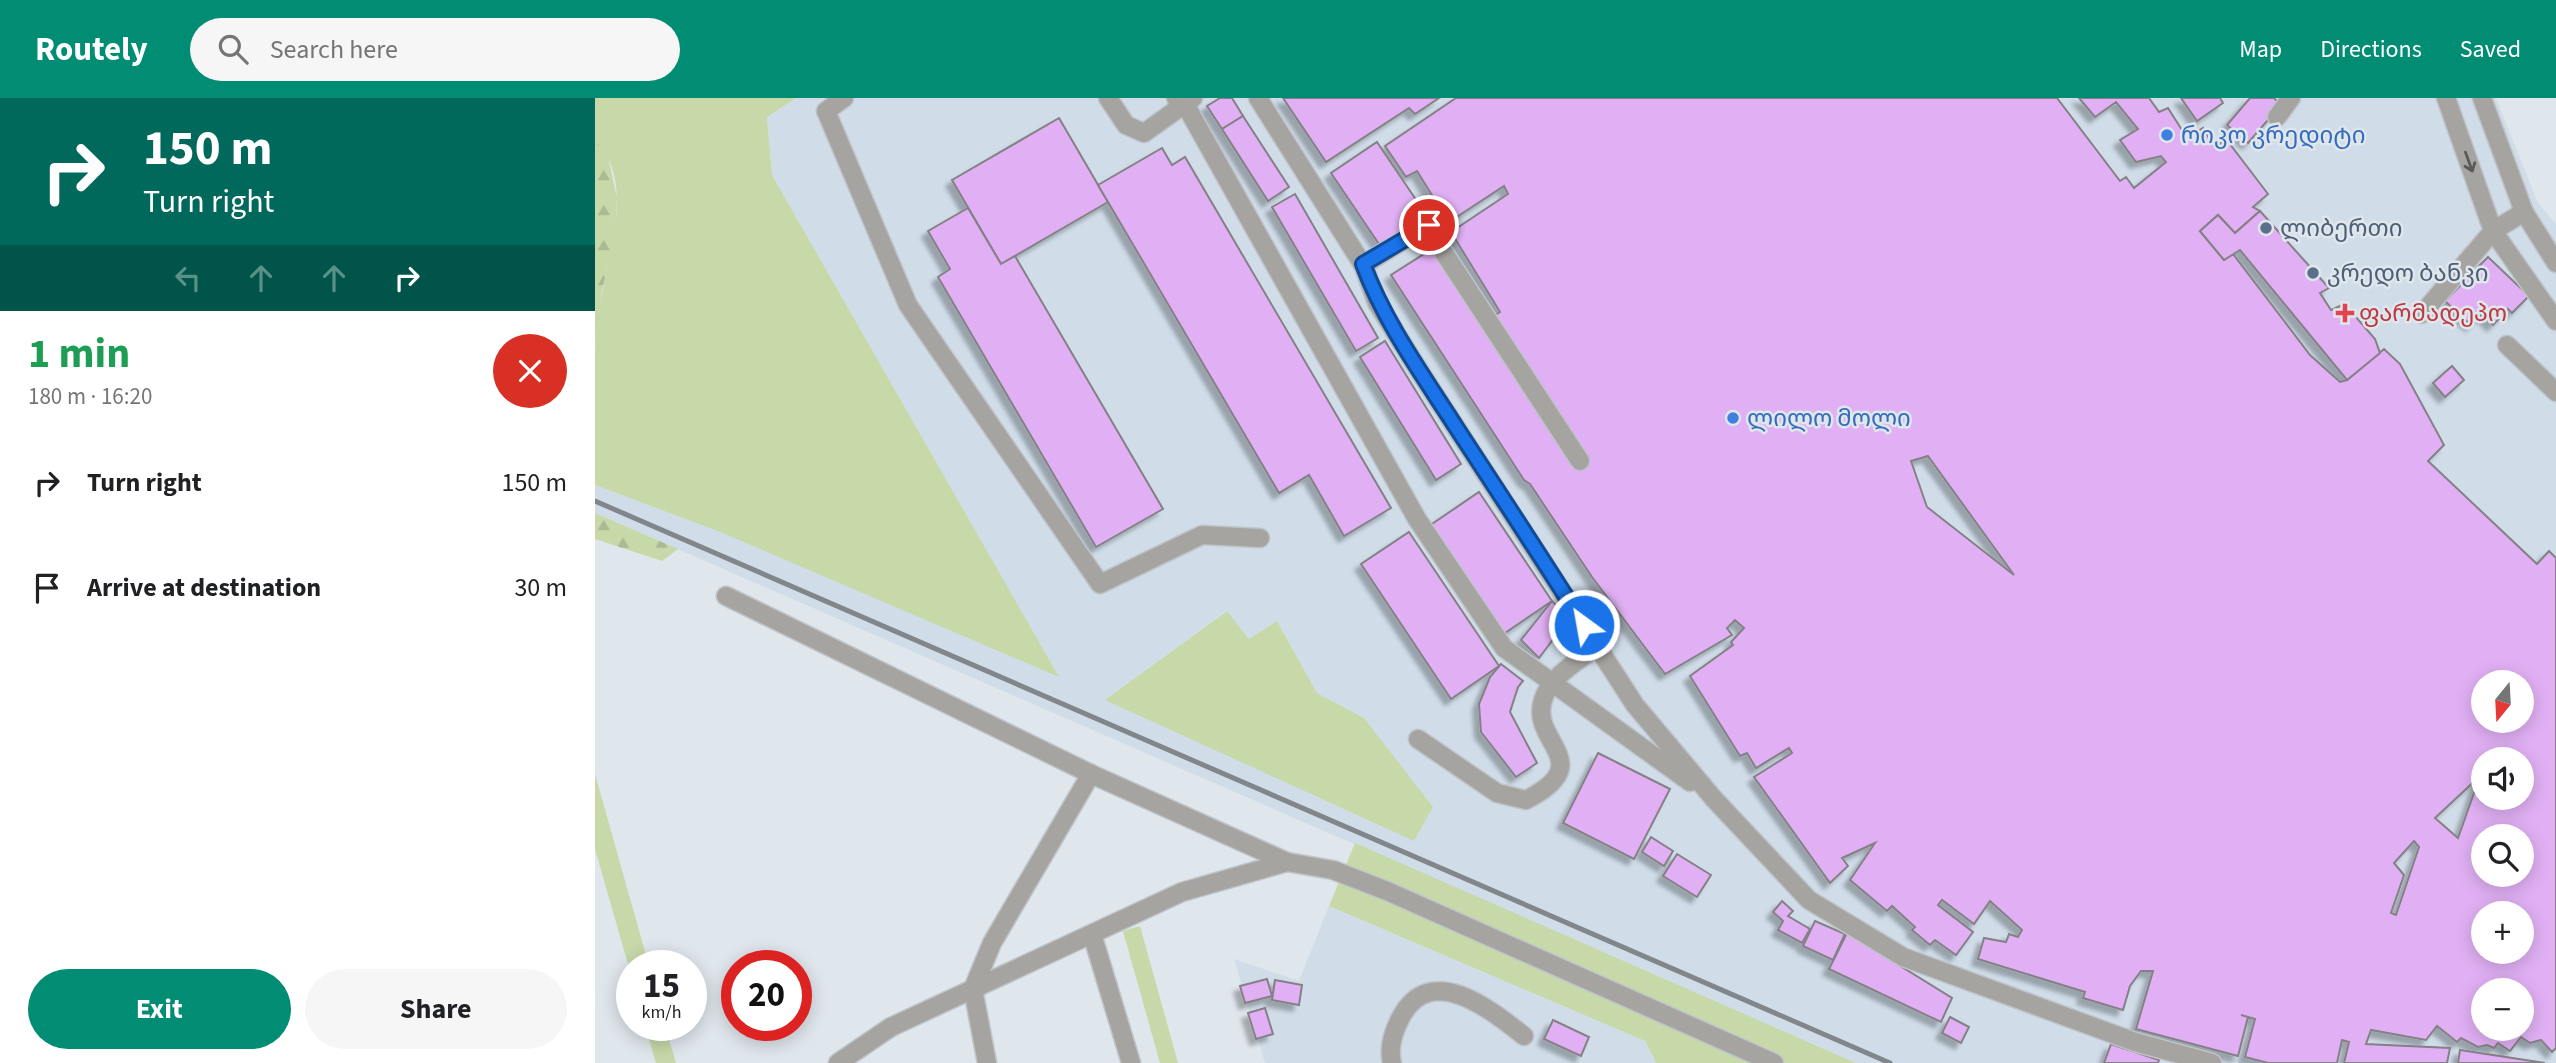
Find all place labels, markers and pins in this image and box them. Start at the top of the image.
place label: რიკო კრედიტი [2181,118,2366,153]
marker: რიკო კრედიტი [2159,127,2175,143]
pin [1399,195,1459,255]
place label: ლიბერთი [2280,211,2403,246]
marker: ლიბერთი [2258,220,2274,236]
place label: კრედო ბანკი [2327,256,2489,291]
marker: კრედო ბანკი [2305,265,2321,281]
place label: ფარმადეპო [2359,296,2507,331]
marker: ფარმადეპო [2337,305,2353,321]
place label: ლილო მოლი [1747,401,1911,436]
marker: ლილო მოლი [1725,410,1741,426]

